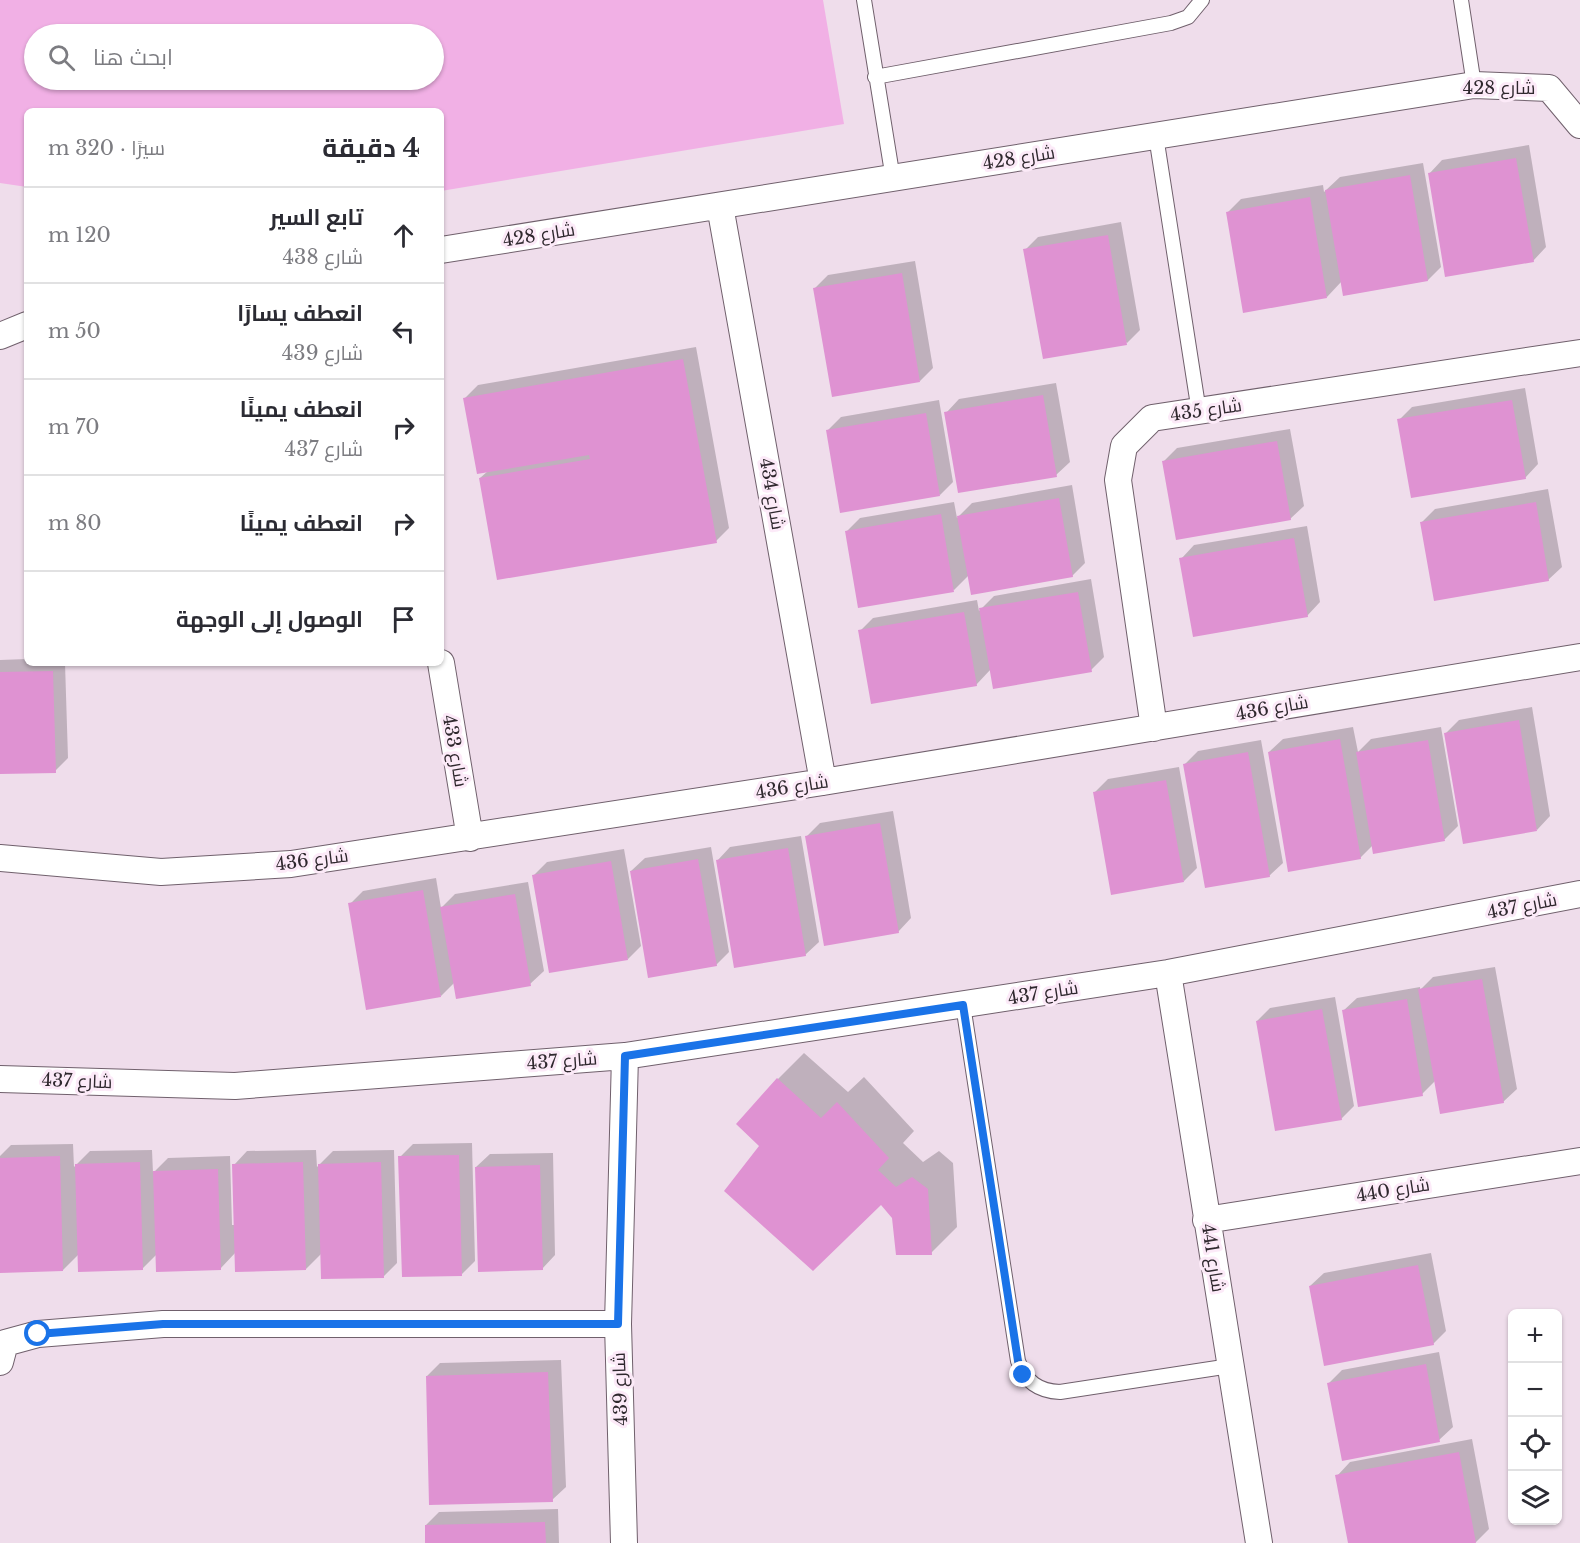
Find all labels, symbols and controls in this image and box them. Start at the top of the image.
search box [24,24,444,90]
icon: search [45,41,78,74]
text: ابحث هنا [93,44,173,71]
street label: شارع 428 [1463,77,1535,100]
text: 4 دقيقة [322,132,420,164]
text: سيرًا · 320 m [48,136,165,160]
street label: شارع 428 [981,141,1057,176]
text: تابع السير [270,204,363,231]
street label: شارع 428 [501,218,577,253]
icon: ahead [387,219,420,252]
text: 120 m [48,223,111,247]
text: شارع 438 [282,245,363,269]
text: انعطف يسارًا [237,300,363,327]
icon: left [387,315,420,348]
text: 50 m [48,319,101,343]
text: شارع 439 [282,341,363,365]
street label: شارع 435 [1169,394,1243,427]
text: انعطف يمينًا [240,396,363,423]
icon: right [387,411,420,444]
text: 70 m [48,415,100,439]
text: شارع 437 [284,437,363,461]
street label: شارع 434 [754,457,789,532]
icon: right [387,507,420,540]
text: انعطف يمينًا [240,510,363,537]
text: 80 m [48,511,102,535]
icon: arrive [387,603,420,636]
text: الوصول إلى الوجهة [176,606,363,633]
street label: شارع 436 [1234,691,1310,726]
street label: شارع 433 [437,713,472,789]
street label: شارع 436 [754,770,830,805]
street label: شارع 436 [274,845,350,876]
street label: شارع 437 [1485,888,1559,925]
street label: شارع 437 [1006,977,1080,1010]
street label: شارع 437 [526,1048,598,1075]
street label: شارع 437 [41,1069,113,1094]
street label: شارع 440 [1355,1173,1431,1208]
street label: شارع 441 [1196,1222,1229,1294]
map controls [1508,1309,1562,1525]
button: + [1508,1309,1562,1363]
route start [24,1320,50,1346]
street label: شارع 439 [608,1352,633,1426]
route end [1009,1361,1035,1387]
button: − [1508,1363,1562,1417]
button: locate [1508,1417,1562,1471]
button: layers [1508,1471,1562,1525]

